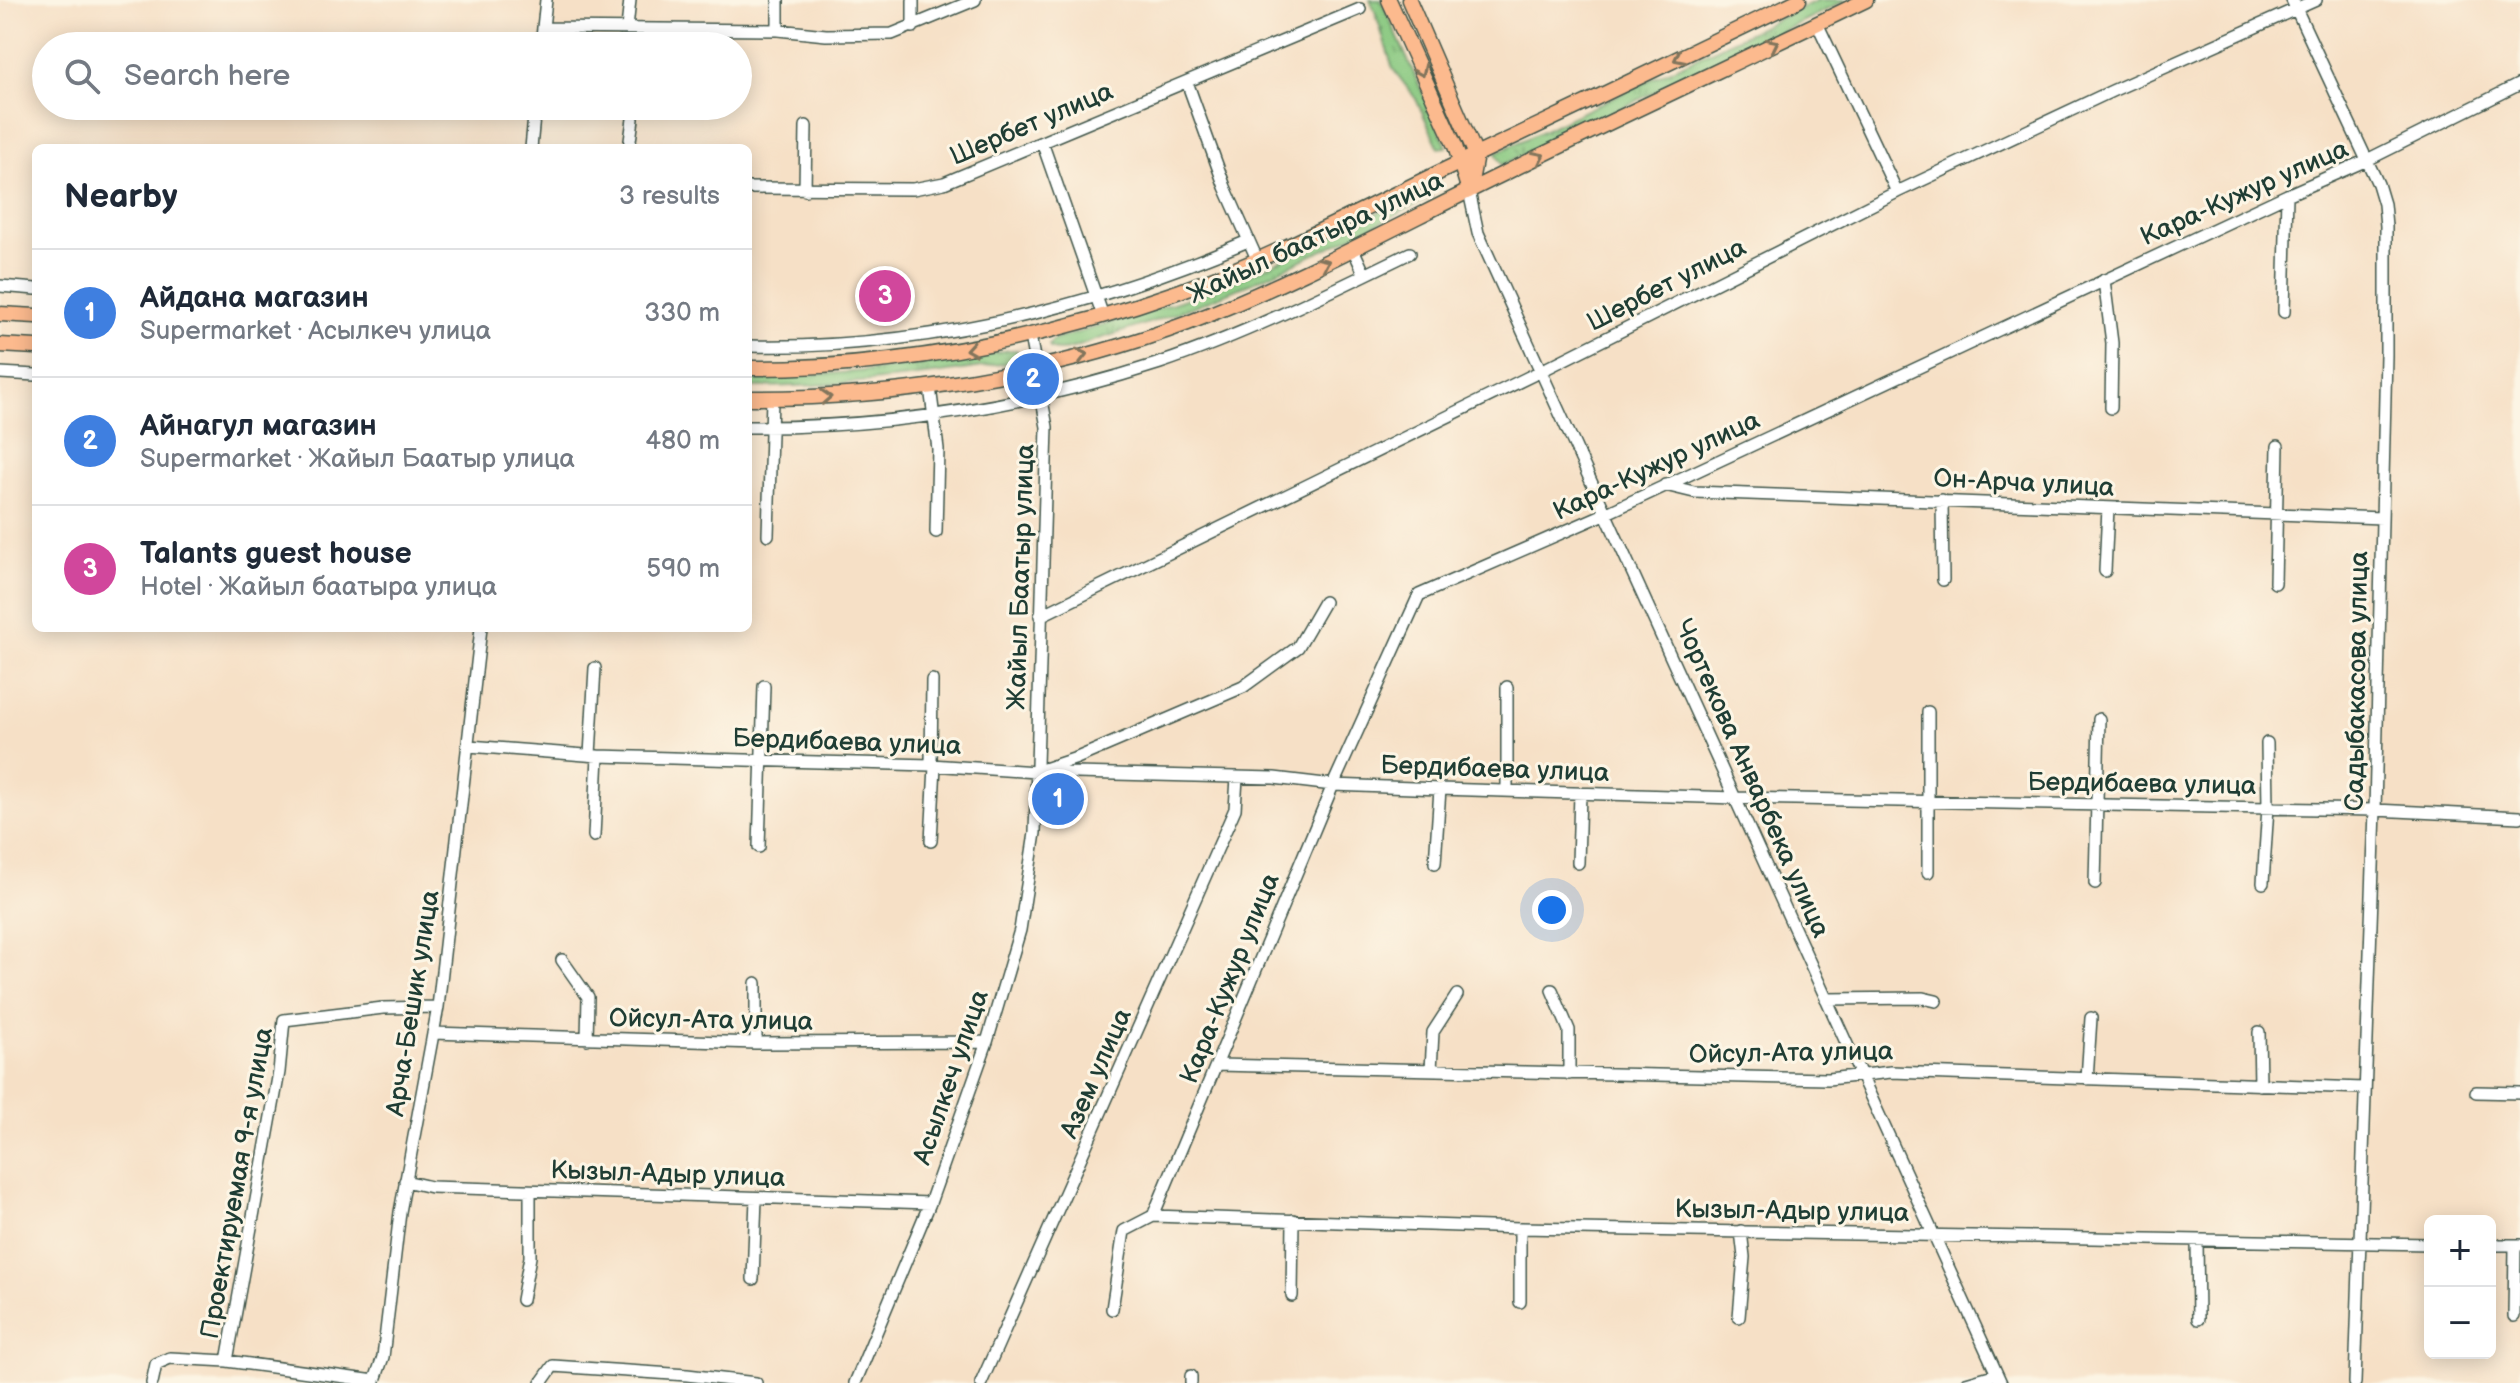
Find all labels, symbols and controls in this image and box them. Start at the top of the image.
search box [32,32,752,120]
one-way arrow [1765,38,1780,54]
one-way arrow [1672,48,1687,64]
icon: search [60,54,104,98]
text: Search here [124,58,290,94]
one-way arrow [1412,63,1428,77]
street label: Шербет улица [945,76,1118,173]
street label: Кара-Кужур улица [2136,134,2353,253]
one-way arrow [1531,151,1545,167]
street label: Жайыл баатыра улица [1183,166,1448,311]
text: Nearby [64,176,178,217]
text: 3 results [619,181,720,212]
street label: Шербет улица [1582,232,1751,339]
one-way arrow [1316,257,1331,273]
pin: 3 [859,266,911,326]
text: Айдана магазин [140,280,369,316]
text: 1 [85,298,95,329]
text: 330 m [644,298,720,329]
text: Supermarket · Асылкеч улица [140,316,491,347]
one-way arrow [965,339,978,356]
one-way arrow [1075,348,1089,365]
pin: 2 [1007,349,1059,409]
one-way arrow [820,388,833,405]
street label: Кара-Кужур улица [1549,405,1765,528]
text: Айнагул магазин [140,408,377,444]
text: 2 [82,426,98,457]
text: 480 m [645,426,720,457]
street label: Жайыл Баатыр улица [1001,443,1042,711]
text: Supermarket · Жайыл Баатыр улица [140,444,575,475]
street label: Он-Арча улица [1933,463,2115,504]
text: Talants guest house [140,536,412,572]
street label: Садыбакасова улица [2340,551,2375,811]
text: 3 [82,554,98,585]
text: 590 m [646,554,720,585]
text: Hotel · Жайыл баатыра улица [140,572,497,603]
street label: Чортекова Анварбека улица [1667,615,1836,943]
street label: Бердибаева улица [732,723,962,762]
street label: Бердибаева улица [1380,750,1610,789]
street label: Бердибаева улица [2027,767,2257,802]
pin: 1 [1032,769,1084,829]
street label: Кара-Кужур улица [1174,869,1287,1088]
street label: Арча-Бешик улица [380,888,447,1120]
your location [1532,890,1572,930]
street label: Асылкеч улица [907,986,996,1170]
street label: Ойсул-Ата улица [609,1003,813,1038]
street label: Азем улица [1054,1004,1139,1144]
street label: Проектируемая 9-я улица [195,1025,280,1341]
street label: Ойсул-Ата улица [1689,1036,1893,1071]
street label: Кызыл-Адыр улица [550,1155,786,1194]
street label: Кызыл-Адыр улица [1674,1194,1910,1229]
map controls [2424,1215,2496,1359]
button: + [2424,1215,2496,1287]
button: − [2424,1287,2496,1359]

